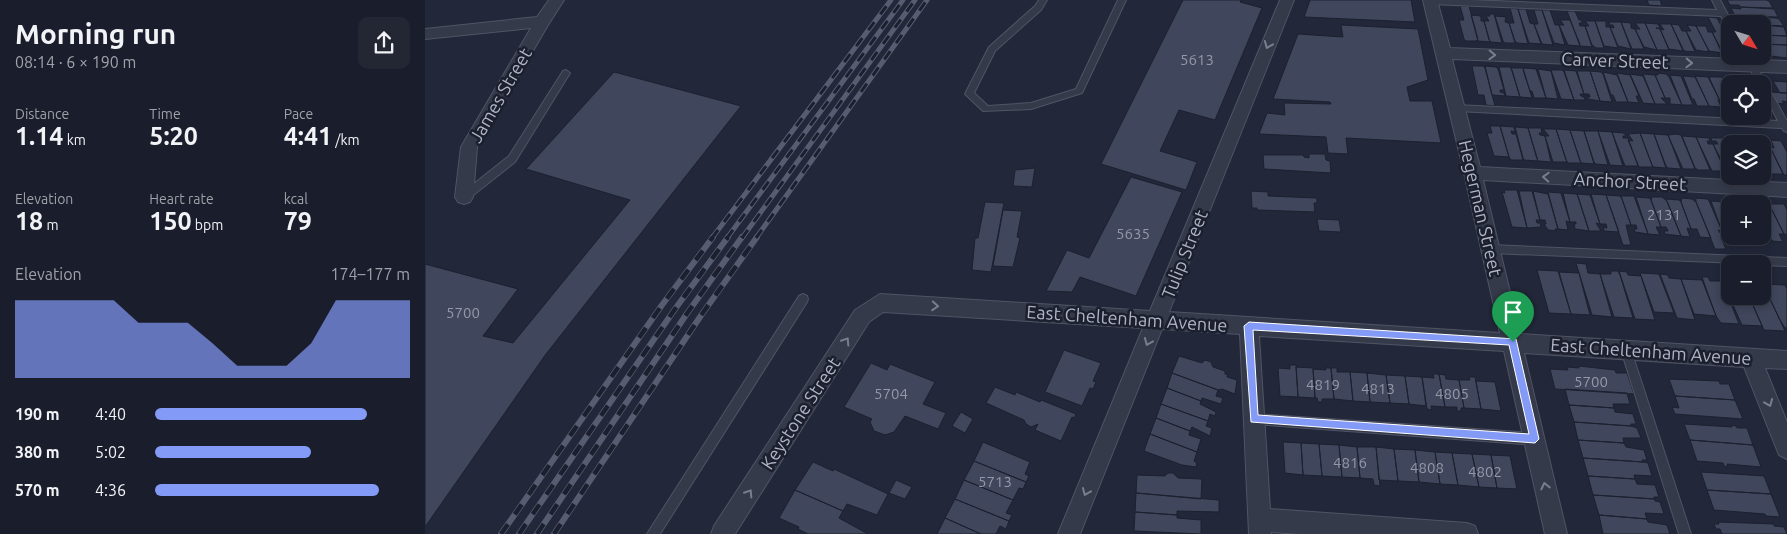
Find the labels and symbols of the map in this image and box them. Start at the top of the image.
north arrow [1721,15,1771,65]
one-way arrow [1264,40,1275,49]
street label: James Street [465,44,535,146]
street label: Carver Street [1561,48,1669,72]
one-way arrow [1488,49,1496,60]
house number: 5613 [1180,51,1214,68]
one-way arrow [1685,58,1693,69]
street label: Hegerman Street [1456,138,1506,278]
street label: Anchor Street [1573,168,1687,194]
one-way arrow [1542,171,1550,182]
house number: 2131 [1647,206,1681,223]
street label: Tulip Street [1157,207,1211,301]
house number: 5635 [1116,225,1150,242]
pin [1492,291,1534,342]
one-way arrow [931,301,939,312]
street label: East Cheltenham Avenue [1026,301,1228,335]
house number: 5700 [446,304,480,321]
street label: East Cheltenham Avenue [1550,334,1752,368]
one-way arrow [1144,337,1155,346]
one-way arrow [839,338,849,347]
street label: Keystone Street [756,353,844,473]
house number: 5700 [1574,373,1608,390]
house number: 4819 [1306,376,1340,393]
house number: 4813 [1361,380,1395,397]
house number: 5704 [874,385,908,402]
house number: 4805 [1435,385,1469,402]
one-way arrow [1763,398,1773,407]
house number: 4816 [1333,454,1367,471]
house number: 4808 [1410,459,1444,476]
house number: 4802 [1468,463,1502,480]
house number: 5713 [978,473,1012,490]
one-way arrow [1540,482,1551,491]
one-way arrow [1082,487,1092,496]
one-way arrow [742,489,752,498]

